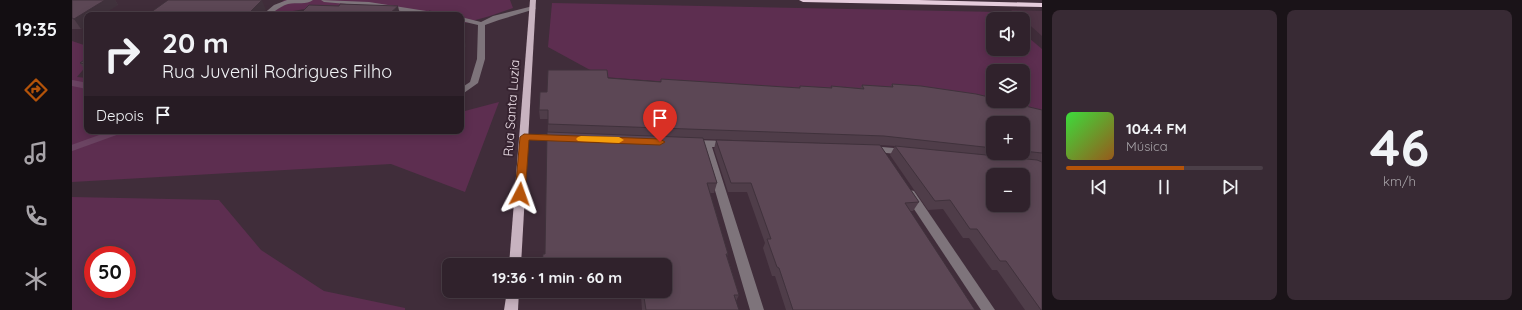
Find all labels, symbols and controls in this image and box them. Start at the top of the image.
map controls [986,12,1030,212]
button: sound [986,12,1030,56]
text: 19:35 [15,18,57,41]
text: 20 m [162,25,229,60]
icon: right [96,28,148,80]
street label: Rua Santa Luzia [500,59,522,157]
text: Rua Juvenil Rodrigues Filho [162,60,392,83]
button: layers [986,64,1030,108]
icon: directions [22,76,50,104]
pin [643,101,677,142]
icon: arrive [152,104,174,126]
text: Depois [96,106,144,125]
icon: arrive [649,107,671,129]
text: 46 [1370,114,1429,179]
button: + [986,116,1030,160]
text: 104.4 FM [1126,119,1187,138]
text: Música [1126,138,1168,154]
icon: music [22,139,50,167]
button: − [986,168,1030,212]
position arrow [499,173,541,215]
text: km/h [1383,173,1416,189]
icon: previous [1088,176,1110,198]
icon: pause [1153,176,1175,198]
icon: next [1219,176,1241,198]
icon: phone [22,202,50,230]
speed limit sign: 50 [84,246,136,298]
icon: climate [22,265,50,293]
text: 19:36 · 1 min · 60 m [492,268,622,287]

